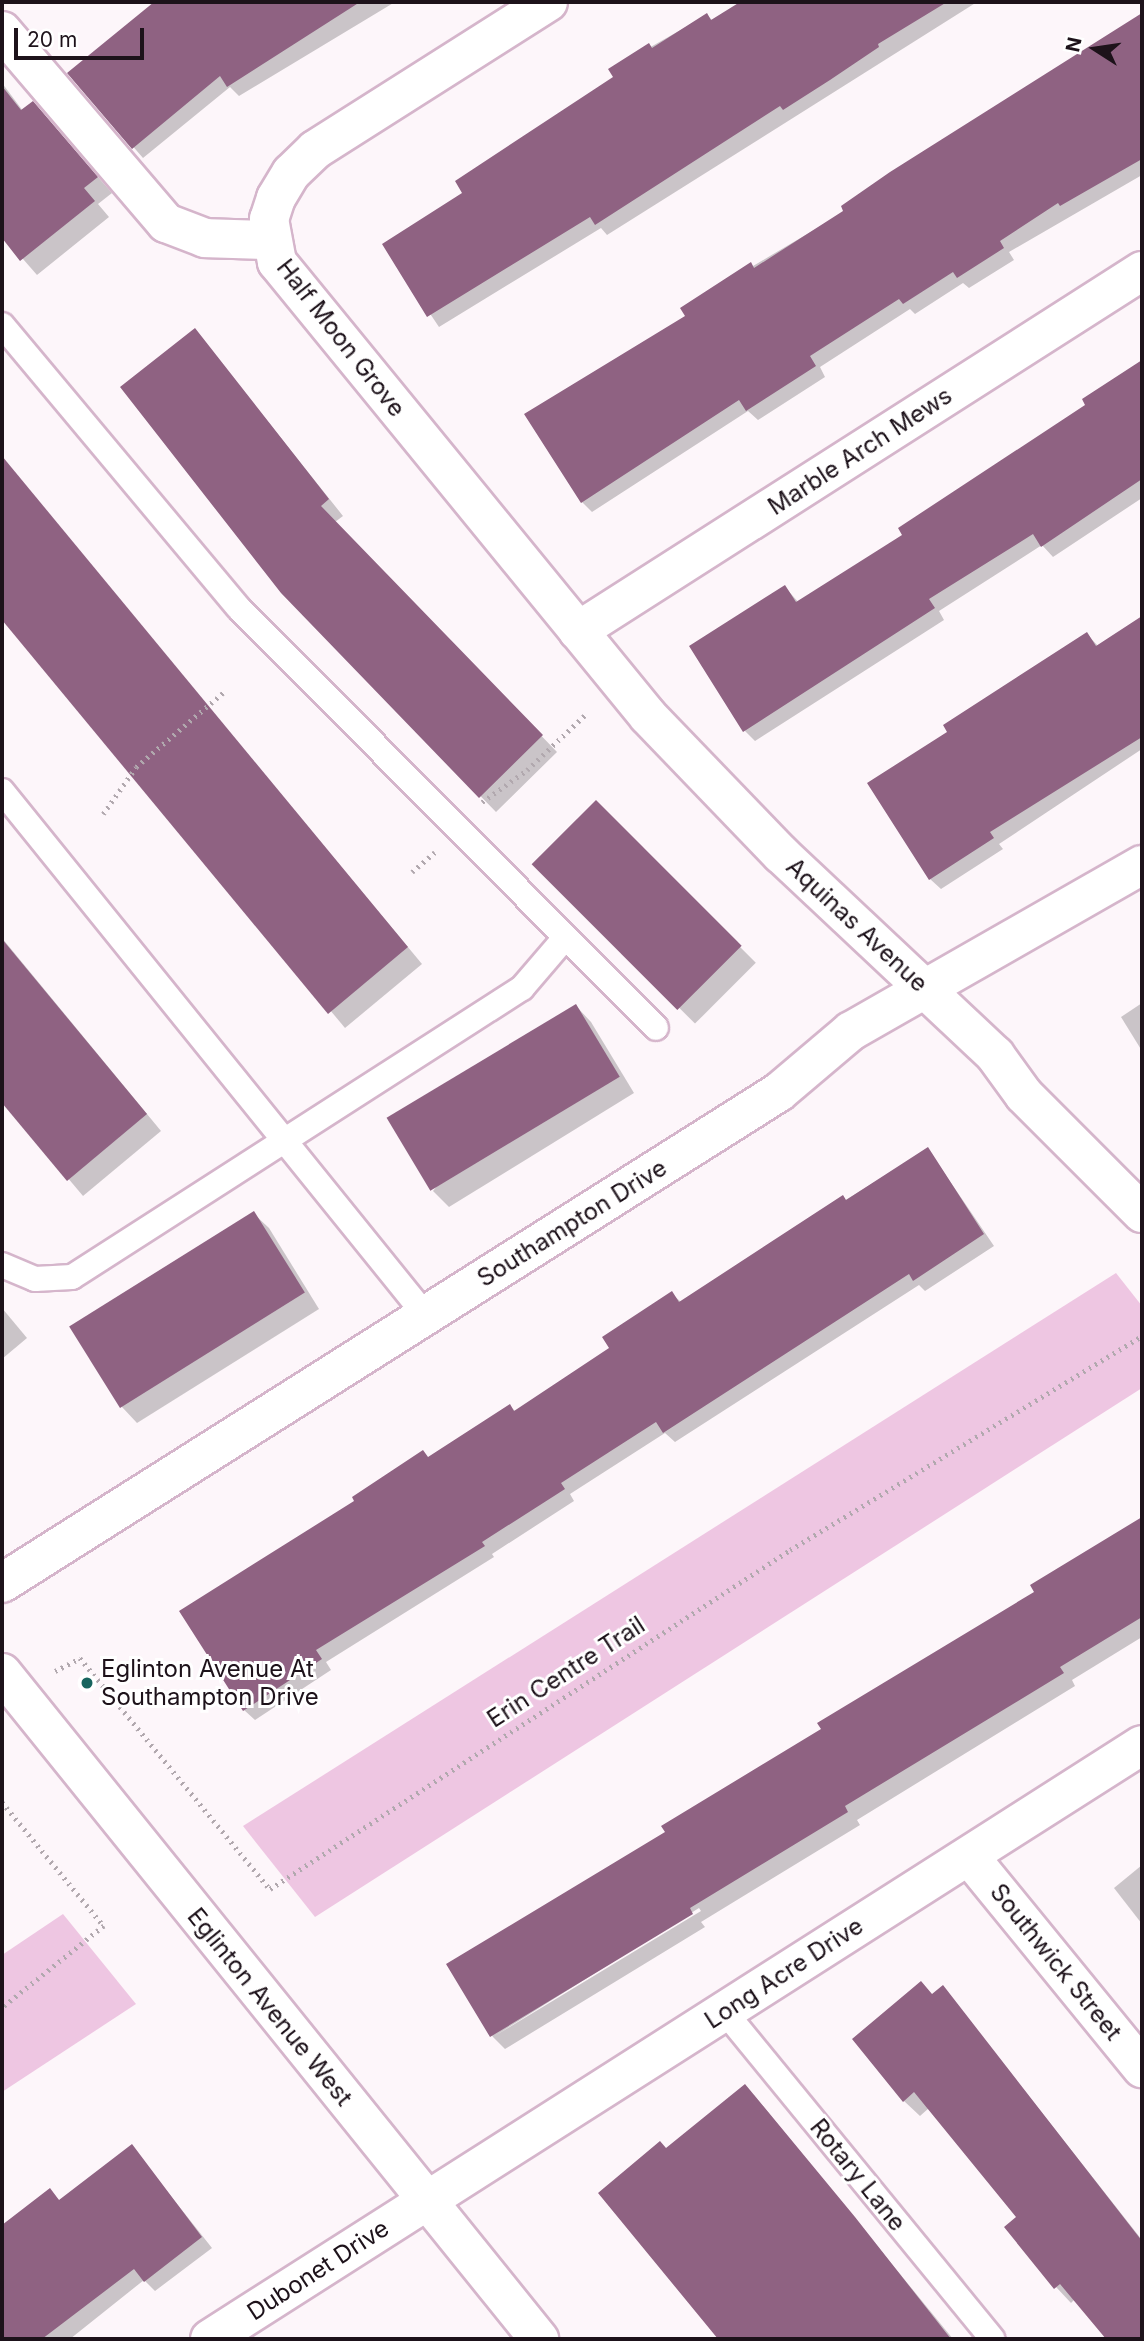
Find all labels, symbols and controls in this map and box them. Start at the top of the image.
scale bar [18,14,147,58]
north arrow [1060,14,1130,84]
text: 20 m [27,27,77,52]
text: N [1061,35,1087,54]
street label: Half Moon Grove [271,254,411,422]
street label: Marble Arch Mews [763,381,957,521]
street label: Aquinas Avenue [780,852,934,998]
street label: Southampton Drive [472,1153,672,1293]
street label: Erin Centre Trail [482,1610,650,1734]
place label: Eglinton Avenue At Southampton Drive [101,1655,319,1711]
marker: Eglinton Avenue At Southampton Drive [79,1675,95,1691]
street label: Southwick Street [984,1878,1128,2046]
street label: Eglinton Avenue West [181,1902,359,2112]
street label: Long Acre Drive [699,1911,869,2035]
street label: Rotary Lane [804,2113,912,2237]
street label: Dubonet Drive [242,2214,394,2326]

